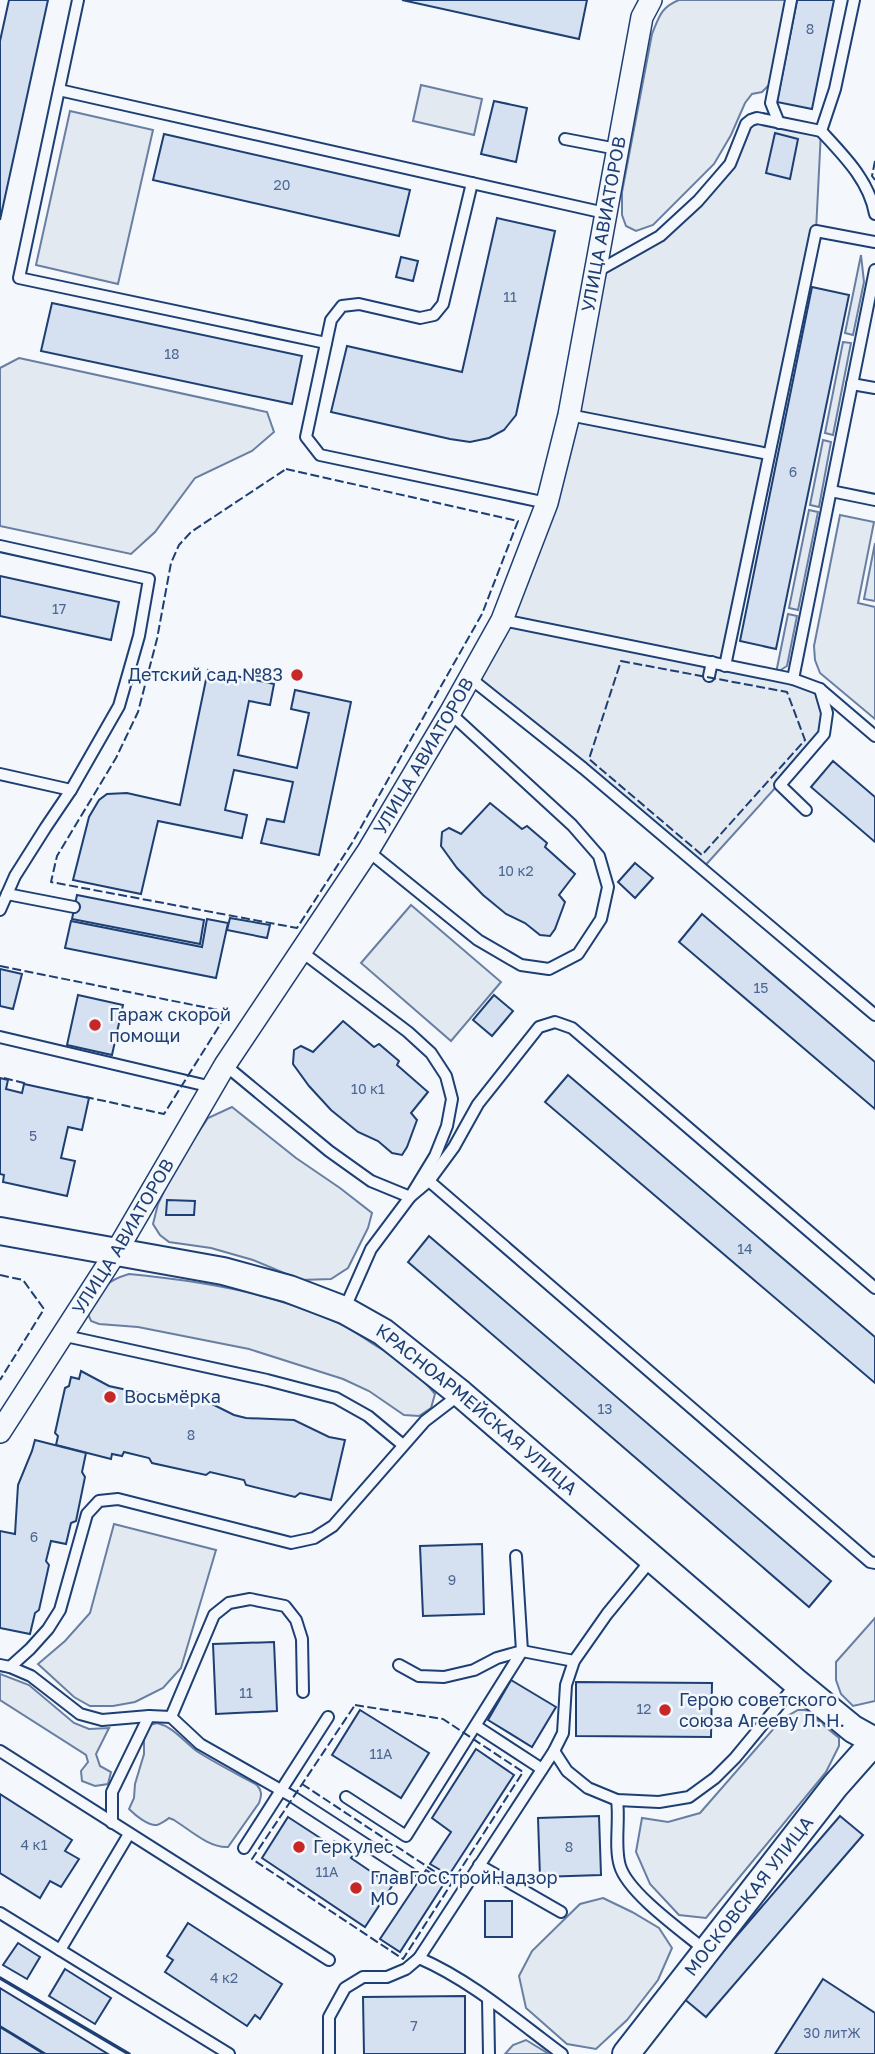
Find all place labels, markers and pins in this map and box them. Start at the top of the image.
place label: Детский сад №83 [128,663,283,685]
marker: Детский сад №83 [289,667,305,683]
place label: Гараж скорой помощи [109,1003,231,1046]
marker: Гараж скорой помощи [87,1017,103,1033]
place label: Восьмёрка [124,1385,221,1407]
marker: Восьмёрка [102,1389,118,1405]
place label: Герою советского союза Агееву Л. Н. [679,1688,845,1731]
marker: Герою советского союза Агееву Л. Н. [657,1702,673,1718]
place label: Геркулес [313,1835,394,1857]
marker: Геркулес [291,1839,307,1855]
place label: ГлавГосСтройНадзор МО [370,1866,558,1909]
marker: ГлавГосСтройНадзор МО [348,1880,364,1896]

